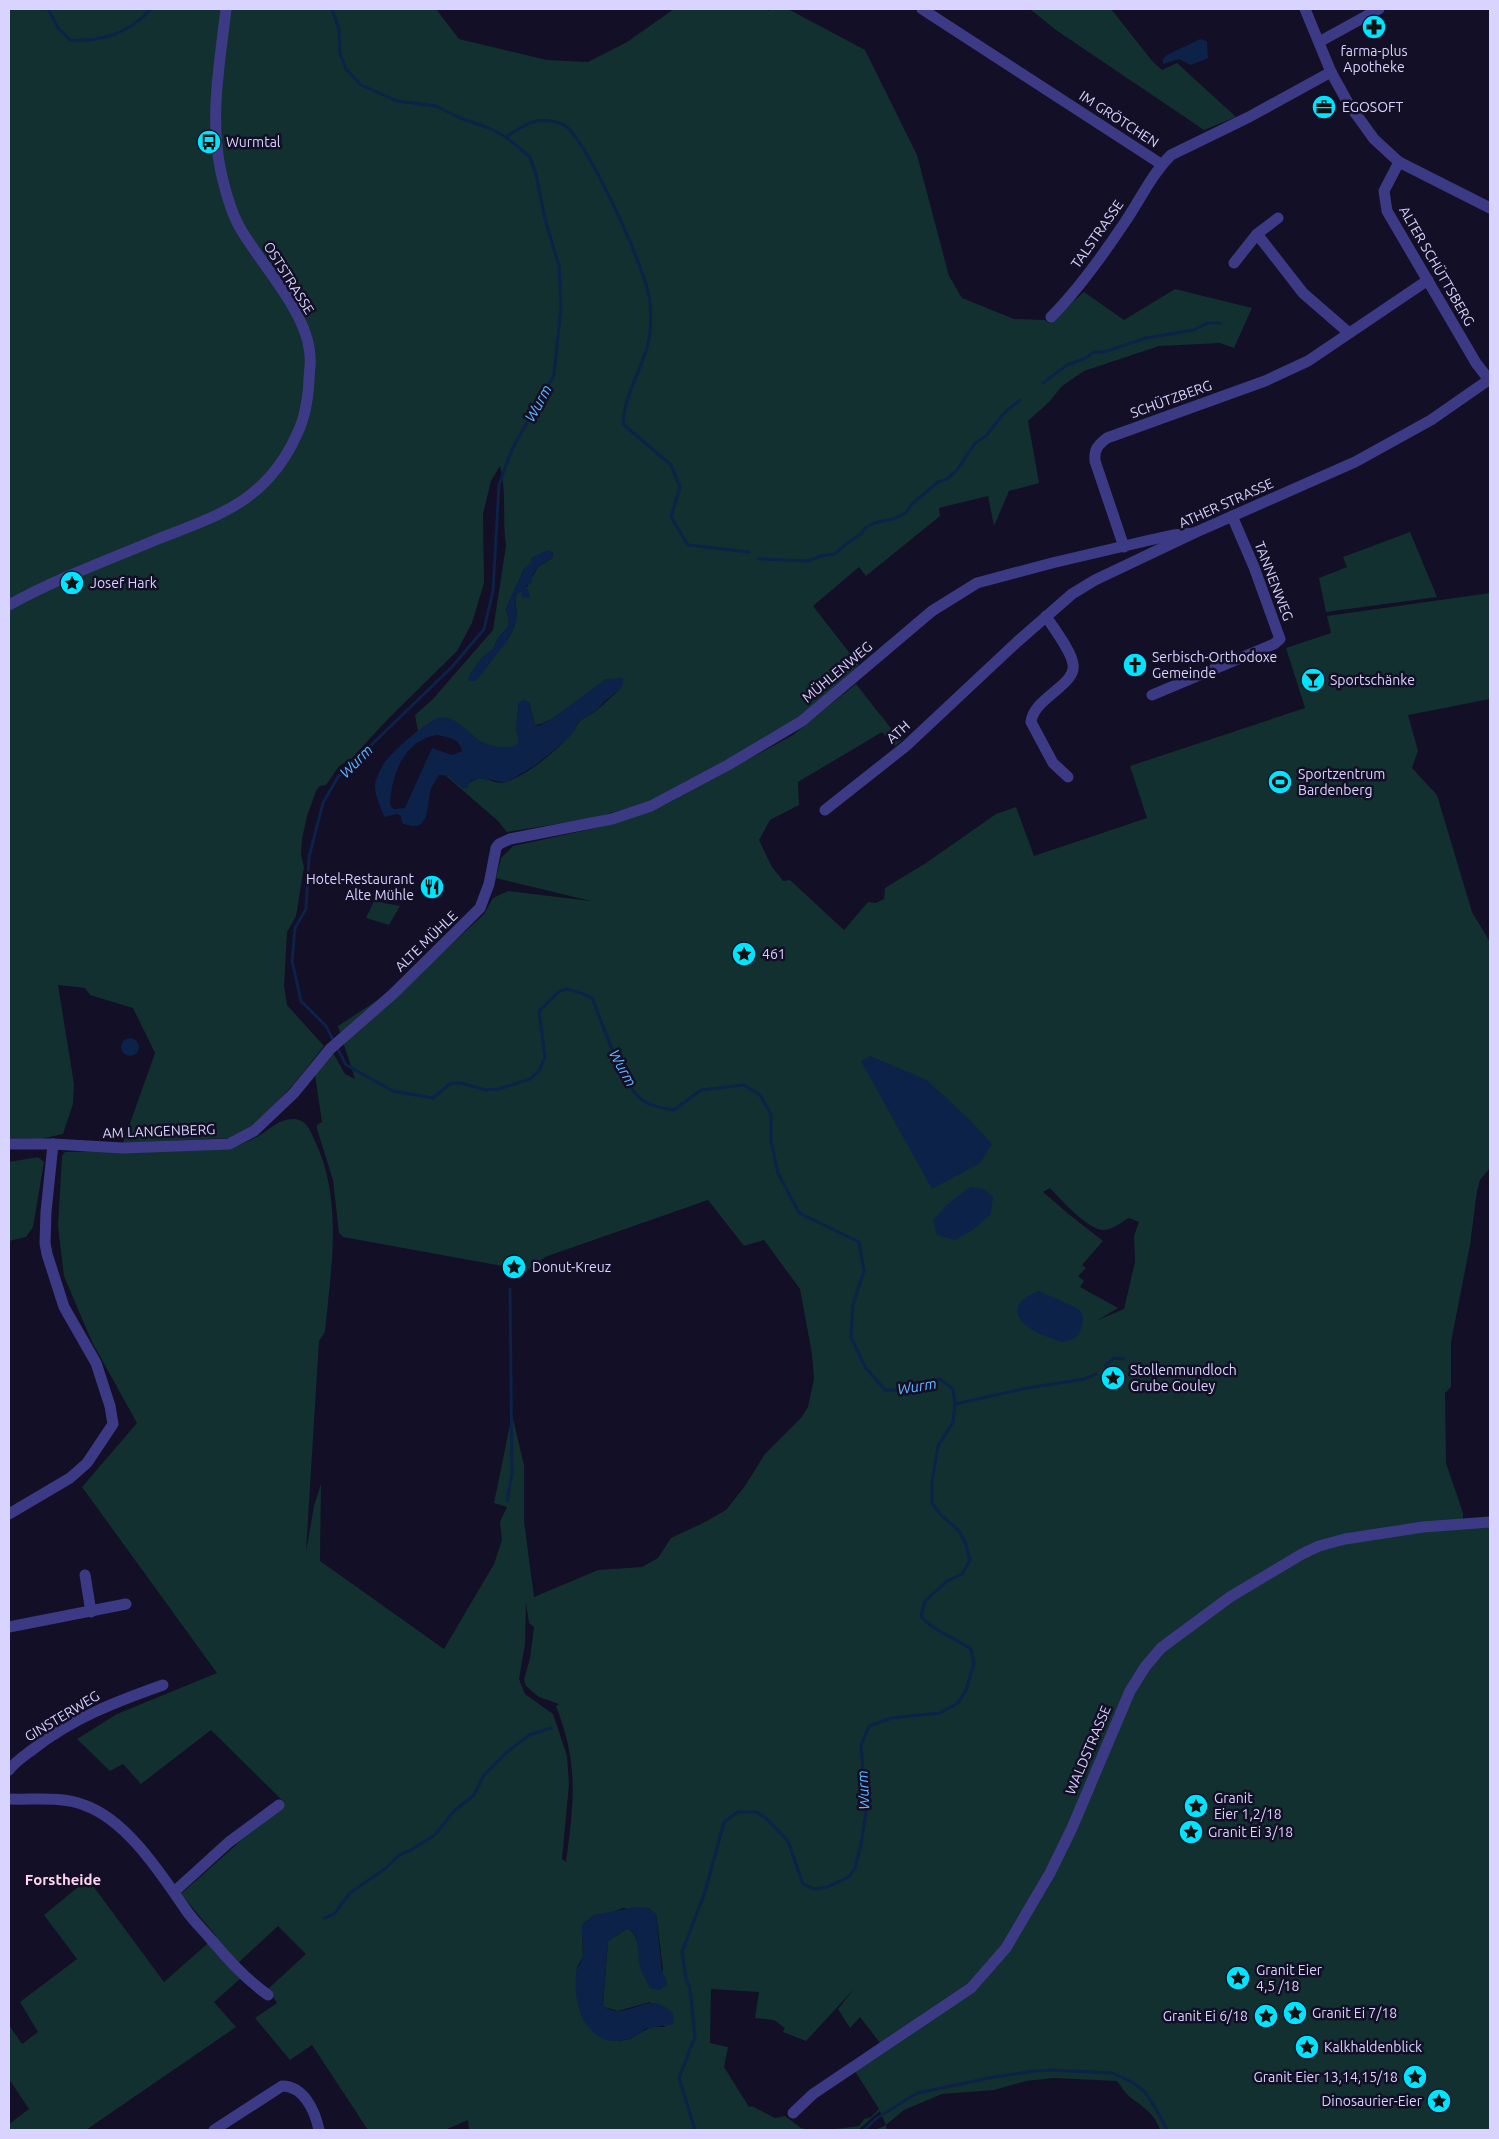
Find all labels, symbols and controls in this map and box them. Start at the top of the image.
pharmacy icon: farma-plus Apotheke [1361,14,1387,40]
place label: farma-plus Apotheke [1340,43,1408,75]
street label: IM GRÖTCHEN [1076,87,1162,151]
office icon: EGOSOFT [1311,94,1337,120]
place label: EGOSOFT [1342,99,1404,115]
bus stop icon: Wurmtal [196,129,222,155]
place label: Wurmtal [226,134,281,150]
street label: TALSTRASSE [1068,197,1126,271]
street label: ALTER SCHÜTTSBERG [1396,203,1479,329]
street label: OSTSTRASSE [260,239,318,317]
street label: SCHÜTZBERG [1128,376,1214,421]
water label: Wurm [521,382,555,424]
street label: ATHER STRASSE [1176,475,1276,531]
street label: TANNENWEG [1252,539,1296,623]
place icon: Josef Hark [59,570,85,596]
place label: Josef Hark [90,575,157,591]
street label: MÜHLENWEG [798,637,875,706]
place label: Serbisch-Orthodoxe Gemeinde [1152,649,1277,681]
church icon: Serbisch-Orthodoxe Gemeinde [1122,652,1148,678]
bar icon: Sportschänke [1300,667,1326,693]
place label: Sportschänke [1330,672,1415,688]
street label: ATH [883,717,913,747]
water label: Wurm [336,741,376,781]
place label: Sportzentrum Bardenberg [1298,766,1385,798]
sports icon: Sportzentrum Bardenberg [1267,769,1293,795]
place label: Hotel-Restaurant Alte Mühle [306,871,414,903]
restaurant icon: Hotel-Restaurant Alte Mühle [419,874,445,900]
street label: ALTE MÜHLE [391,907,460,975]
place icon: 461 [731,941,757,967]
place label: 461 [762,946,786,962]
water label: Wurm [606,1047,640,1089]
street label: AM LANGENBERG [102,1121,216,1141]
place icon: Donut-Kreuz [501,1254,527,1280]
place label: Donut-Kreuz [532,1259,611,1275]
place label: Stollenmundloch Grube Gouley [1130,1362,1237,1394]
place icon: Stollenmundloch Grube Gouley [1100,1365,1126,1391]
water label: Wurm [896,1375,938,1397]
street label: GINSTERWEG [22,1687,102,1745]
street label: WALDSTRASSE [1062,1703,1114,1797]
water label: Wurm [853,1770,873,1810]
place label: Granit Eier 1,2/18 [1214,1790,1282,1822]
place icon: Granit Eier 1,2/18 [1183,1793,1209,1819]
place icon: Granit Ei 3/18 [1178,1819,1204,1845]
place label: Granit Ei 3/18 [1208,1824,1293,1840]
district label: Forstheide [25,1871,101,1888]
place label: Granit Eier 4,5 /18 [1256,1962,1323,1994]
place icon: Granit Eier 4,5 /18 [1225,1965,1251,1991]
place icon: Granit Ei 7/18 [1282,2000,1308,2026]
place icon: Granit Ei 6/18 [1253,2003,1279,2029]
place label: Granit Ei 7/18 [1312,2005,1397,2021]
place label: Granit Ei 6/18 [1163,2008,1248,2024]
place icon: Kalkhaldenblick [1294,2034,1320,2060]
place label: Kalkhaldenblick [1324,2039,1422,2055]
place icon: Granit Eier 13,14,15/18 [1402,2064,1428,2090]
place label: Granit Eier 13,14,15/18 [1253,2069,1398,2085]
place icon: Dinosaurier-Eier [1426,2088,1452,2114]
place label: Dinosaurier-Eier [1321,2093,1423,2109]

